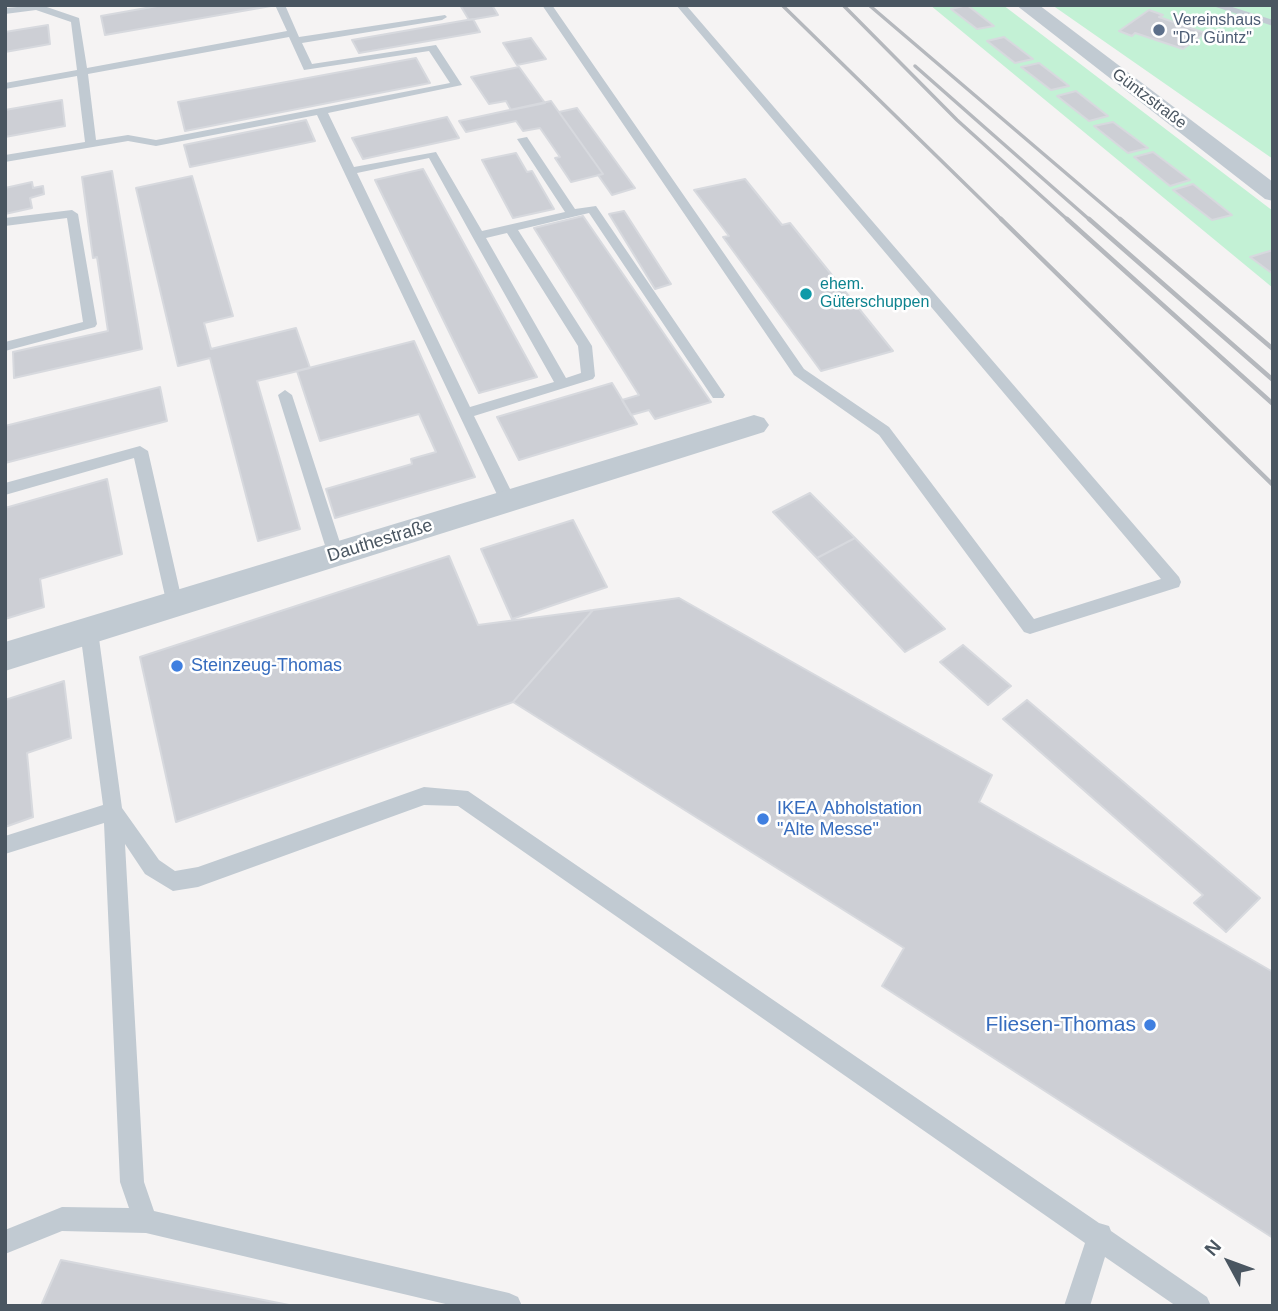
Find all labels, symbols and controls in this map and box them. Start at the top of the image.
place label: Vereinshaus "Dr. Güntz" [1173,11,1261,49]
marker: Vereinshaus "Dr. Güntz" [1151,22,1167,38]
street label: Güntzstraße [1108,65,1190,133]
place label: ehem. Güterschuppen [820,275,929,313]
marker: ehem. Güterschuppen [798,286,814,302]
street label: Dauthestraße [325,515,435,567]
place label: Steinzeug-Thomas [191,655,342,677]
marker: Steinzeug-Thomas [169,658,185,674]
place label: IKEA Abholstation "Alte Messe" [777,798,922,840]
marker: IKEA Abholstation "Alte Messe" [755,811,771,827]
place label: Fliesen-Thomas [985,1012,1136,1038]
marker: Fliesen-Thomas [1142,1017,1158,1033]
north arrow [1194,1227,1264,1297]
text: N [1200,1236,1225,1260]

